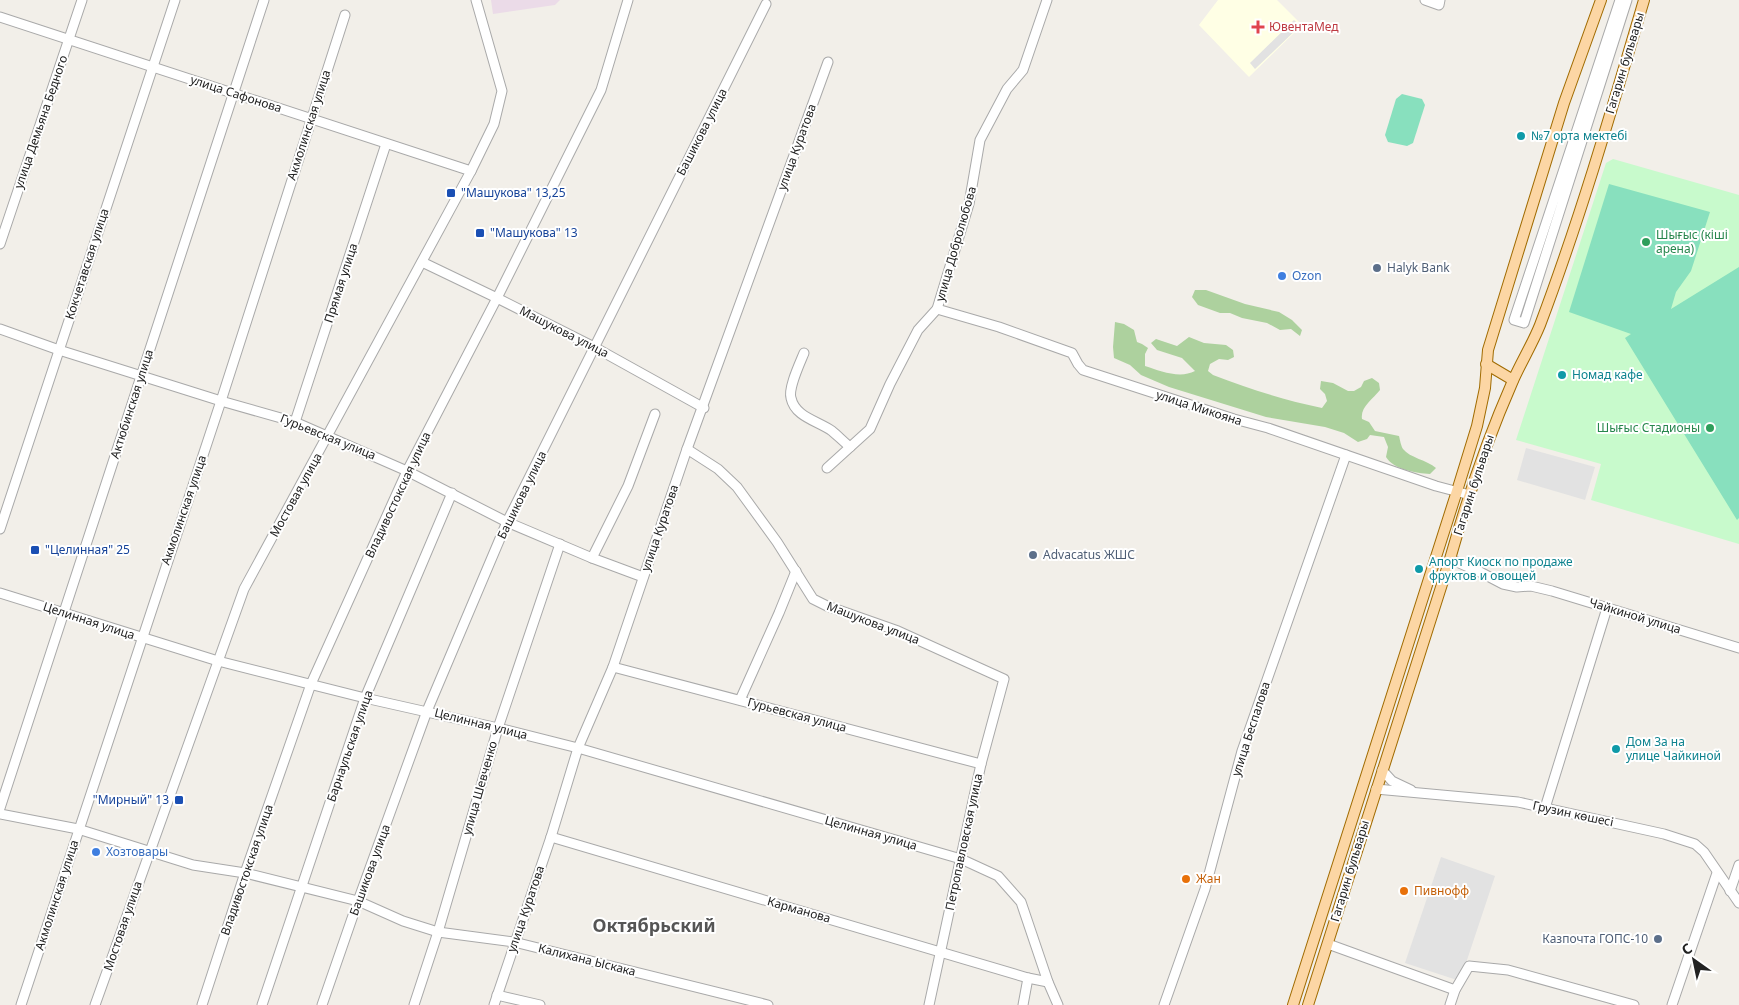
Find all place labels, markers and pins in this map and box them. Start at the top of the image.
place label: ЮвентаМед [1269,18,1339,35]
marker: ЮвентаМед [1251,20,1265,34]
place label: №7 орта мектебі [1531,127,1627,144]
marker: №7 орта мектебі [1515,130,1527,142]
place label: "Машукова" 13,25 [461,184,566,201]
marker: "Машукова" 13,25 [445,187,457,199]
place label: "Машукова" 13 [490,224,578,241]
place label: Шығыс (кіші арена) [1656,226,1728,257]
marker: "Машукова" 13 [474,227,486,239]
marker: Шығыс (кіші арена) [1640,236,1652,248]
place label: Halyk Bank [1387,259,1450,276]
marker: Halyk Bank [1371,262,1383,274]
place label: Ozon [1292,267,1322,284]
marker: Ozon [1276,270,1288,282]
place label: Номад кафе [1572,366,1643,383]
marker: Номад кафе [1556,369,1568,381]
place label: Шығыс Стадионы [1597,419,1700,436]
marker: Шығыс Стадионы [1704,422,1716,434]
place label: "Целинная" 25 [45,541,130,558]
marker: "Целинная" 25 [29,544,41,556]
place label: Advacatus ЖШС [1043,546,1135,563]
marker: Advacatus ЖШС [1027,549,1039,561]
place label: Апорт Киоск по продаже фруктов и овощей [1429,553,1573,584]
marker: Апорт Киоск по продаже фруктов и овощей [1413,563,1425,575]
place label: Дом 3а на улице Чайкиной [1626,733,1721,764]
marker: Дом 3а на улице Чайкиной [1610,743,1622,755]
place label: "Мирный" 13 [93,791,169,808]
marker: "Мирный" 13 [173,794,185,806]
place label: Хозтовары [106,843,168,860]
marker: Хозтовары [90,846,102,858]
place label: Жан [1196,870,1221,887]
marker: Жан [1180,873,1192,885]
place label: Пивнофф [1414,882,1469,899]
marker: Пивнофф [1398,885,1410,897]
place label: Казпочта ГОПС-10 [1542,930,1648,947]
marker: Казпочта ГОПС-10 [1652,933,1664,945]

